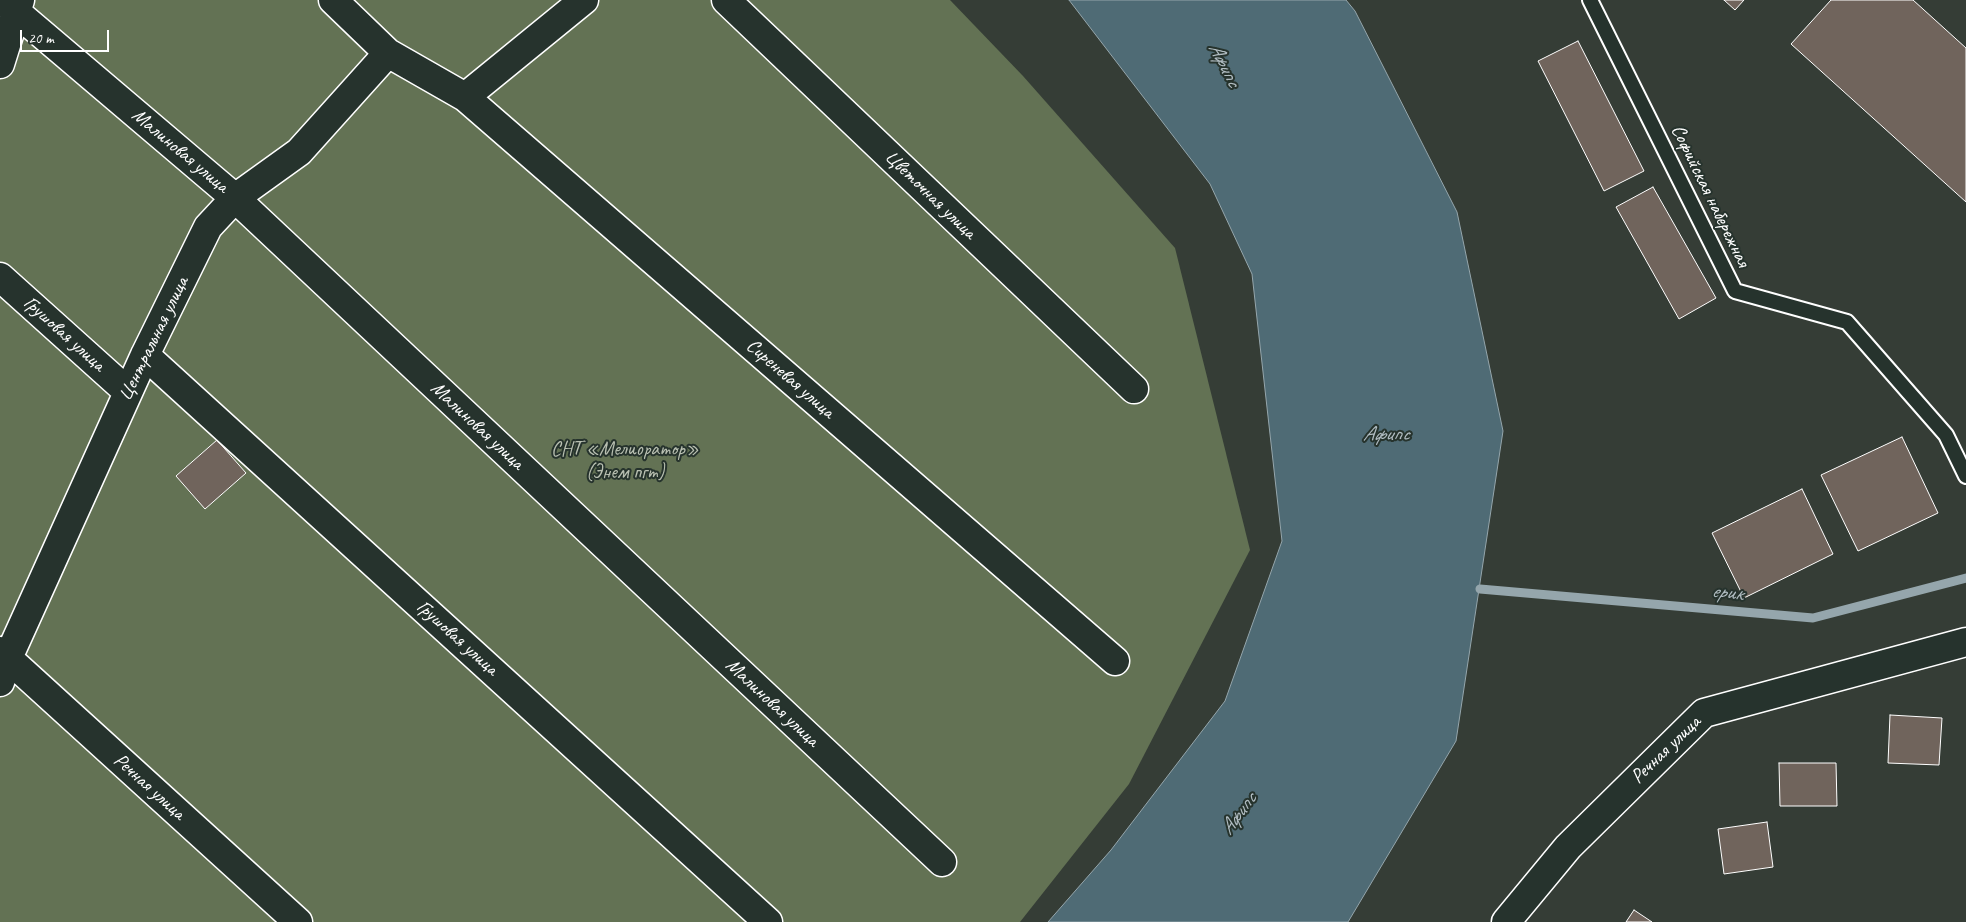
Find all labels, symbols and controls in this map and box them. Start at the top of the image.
scale bar [22,20,111,52]
text: 20 m [28,29,54,48]
water label: Афипс [1202,39,1246,91]
street label: Малиновая улица [127,104,233,198]
street label: Софийская набережная [1665,121,1755,271]
street label: Цветочная улица [879,145,981,245]
street label: Центральная улица [114,273,194,405]
street label: Грушовая улица [18,291,110,377]
street label: Сиреневая улица [741,334,839,424]
street label: Малиновая улица [425,377,529,475]
water label: Афипс [1363,421,1409,447]
park label: СНТ «Мелиоратор» (Энем пгт) [551,438,699,485]
water label: ерик [1710,579,1744,607]
street label: Грушовая улица [411,595,503,681]
street label: Малиновая улица [720,654,824,752]
street label: Речная улица [1626,711,1706,789]
street label: Речная улица [108,749,190,825]
water label: Афипс [1215,788,1263,840]

